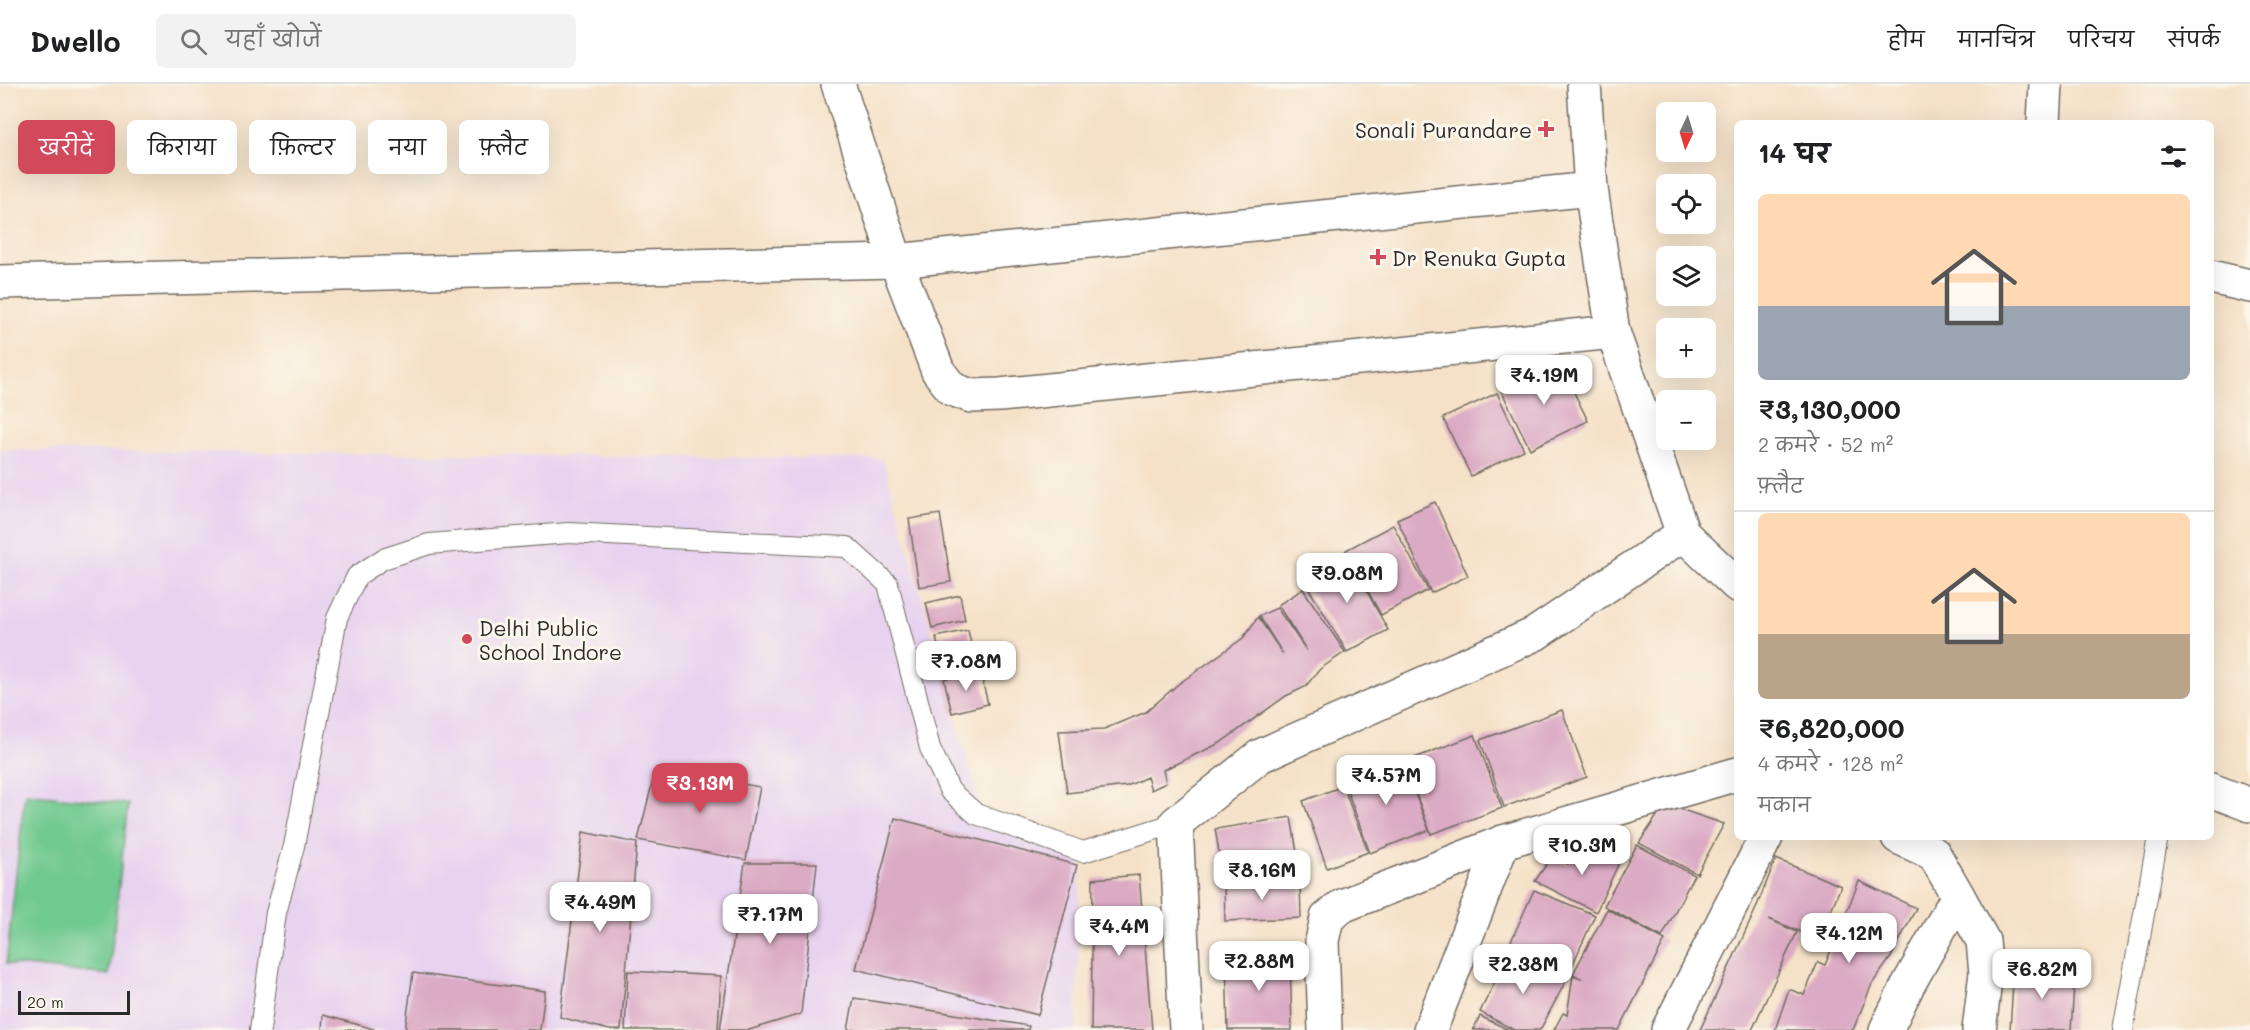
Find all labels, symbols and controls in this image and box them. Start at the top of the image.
search box [156,14,576,68]
text: Dwello [30,23,120,59]
text: यहाँ खोजें [225,24,321,53]
icon: search [177,25,210,58]
text: होम [1888,25,1925,52]
text: मानचित्र [1958,25,2035,52]
text: परिचय [2068,25,2134,52]
text: संपर्क [2167,25,2220,52]
north arrow [1656,102,1716,162]
map controls [1656,102,1716,450]
place label: Sonali Purandare [1355,116,1532,143]
chip: खरीदें [18,120,115,174]
chip: किराया [127,120,237,174]
chip: फ़िल्टर [249,120,356,174]
chip: नया [368,120,447,174]
chip: फ़्लैट [459,120,549,174]
marker: Sonali Purandare [1537,120,1555,138]
text: 14 घर [1758,136,1830,170]
icon: filters [2157,140,2190,173]
button: locate [1656,174,1716,234]
icon: home [1920,233,2028,341]
place label: Dr Renuka Gupta [1392,244,1567,271]
button: layers [1656,246,1716,306]
marker: Dr Renuka Gupta [1369,248,1387,266]
button: + [1656,318,1716,378]
pin: ₹4.19M [1495,355,1593,406]
text: ₹4.19M [1509,361,1579,387]
button: − [1656,390,1716,450]
text: ₹3,130,000 [1758,392,1901,426]
text: 2 कमरे · 52 m² [1758,431,1893,457]
text: फ़्लैट [1758,472,1804,498]
icon: home [1920,552,2028,660]
pin: ₹9.08M [1298,553,1396,604]
text: ₹9.08M [1311,559,1383,585]
place label: Delhi Public School Indore [479,614,622,665]
marker: Delhi Public School Indore [460,632,474,646]
pin: ₹7.08M [917,641,1015,692]
text: ₹7.08M [930,647,1002,673]
text: ₹6,820,000 [1758,711,1904,745]
text: 4 कमरे · 128 m² [1758,750,1903,776]
pin: ₹4.57M [1337,755,1435,806]
text: ₹4.57M [1350,761,1422,787]
pin: ₹3.13M [651,763,749,814]
text: ₹3.13M [666,769,734,795]
text: मकान [1758,791,1811,817]
pin: ₹10.3M [1533,825,1631,876]
text: ₹10.3M [1547,831,1617,857]
pin: ₹8.16M [1213,850,1311,901]
text: ₹8.16M [1228,856,1296,882]
pin: ₹4.49M [551,882,649,933]
text: ₹4.49M [564,888,636,914]
pin: ₹7.17M [721,894,819,945]
text: ₹7.17M [737,900,803,926]
pin: ₹4.4M [1077,906,1161,957]
text: ₹4.4M [1089,912,1149,938]
pin: ₹4.12M [1800,913,1898,964]
text: ₹4.12M [1815,919,1883,945]
pin: ₹2.88M [1210,941,1308,992]
pin: ₹2.38M [1474,944,1572,995]
text: ₹2.88M [1223,947,1295,973]
pin: ₹6.82M [1993,949,2091,1000]
text: ₹2.38M [1487,950,1559,976]
text: ₹6.82M [2006,955,2078,981]
scale bar [18,988,130,1016]
text: 20 m [27,991,64,1012]

